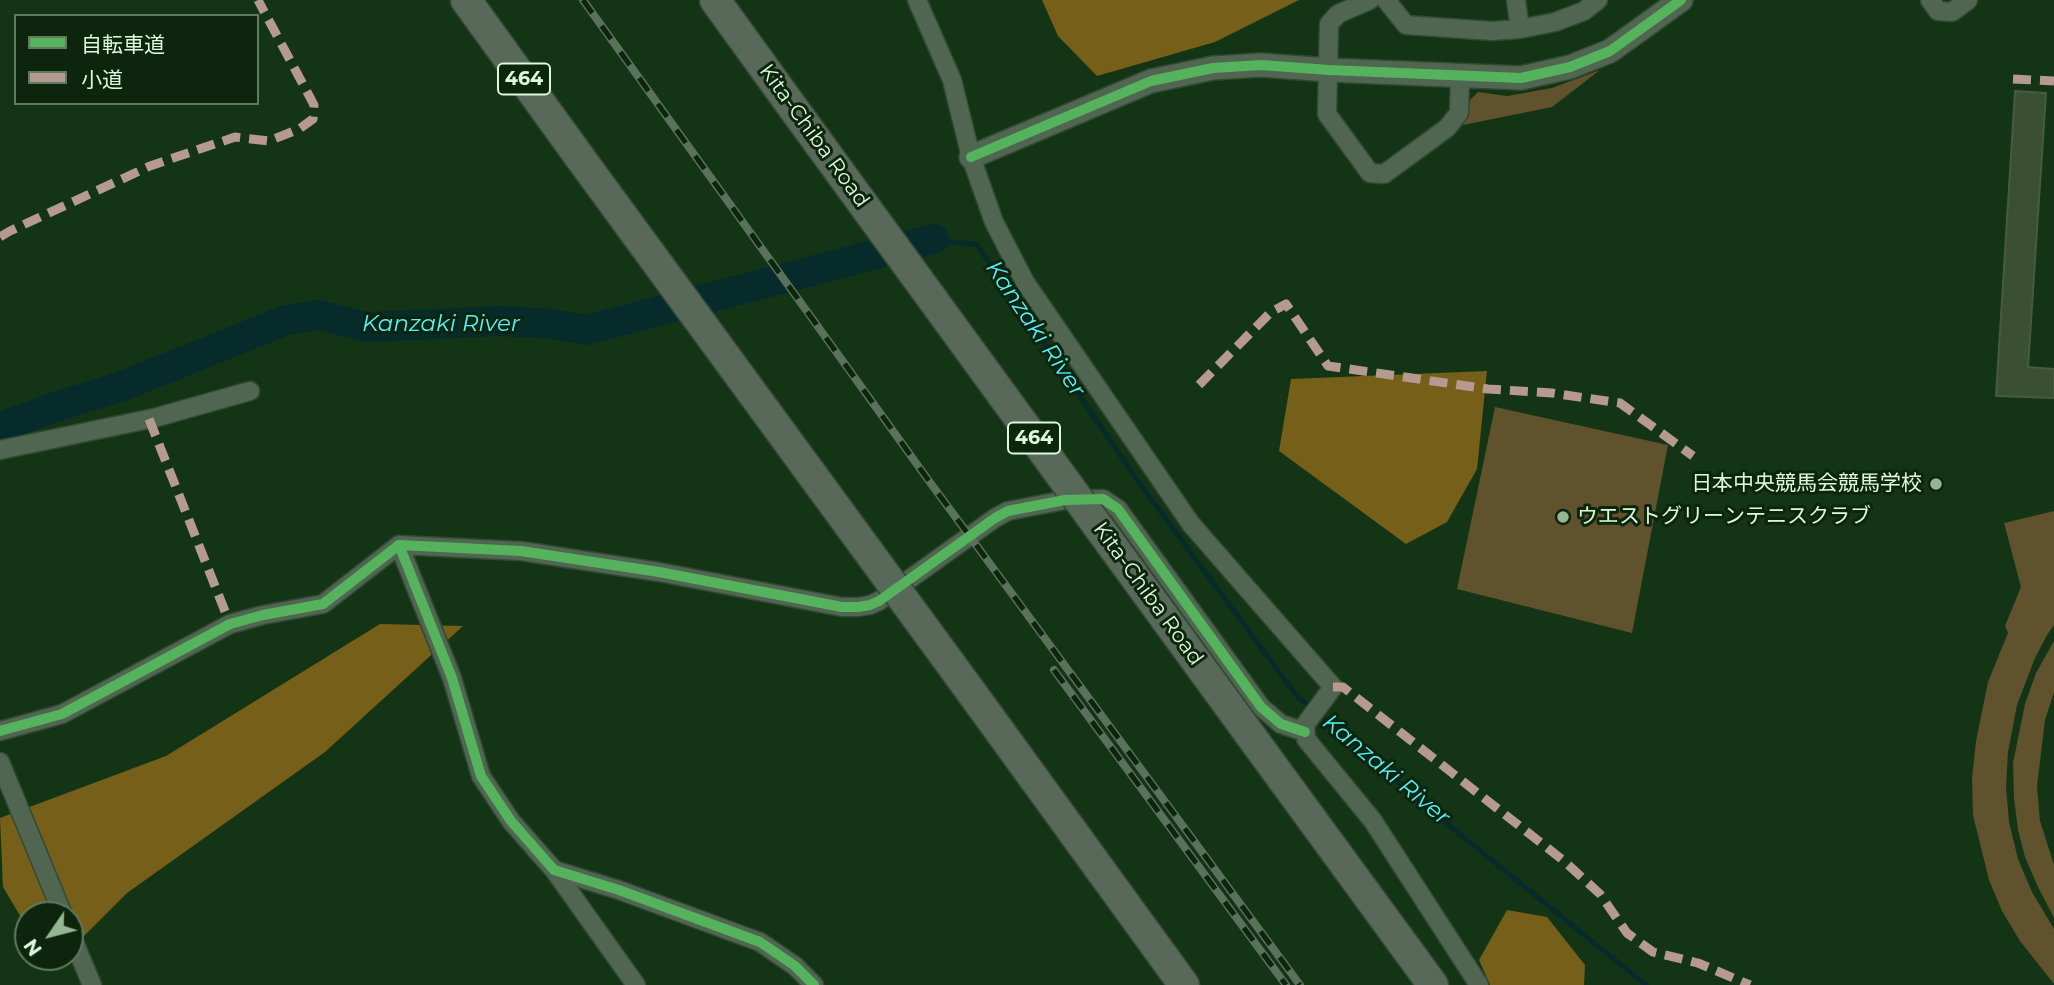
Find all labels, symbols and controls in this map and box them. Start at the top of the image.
legend [14,14,259,105]
text: 自転車道 [81,32,165,57]
street label: Kita-Chiba Road [754,60,874,212]
road number: 464 [498,64,550,94]
text: 小道 [81,67,123,92]
water label: Kanzaki River [979,256,1091,402]
water label: Kanzaki River [362,310,520,338]
road number: 464 [1008,422,1060,453]
place label: 日本中央競馬会競馬学校 [1691,471,1922,497]
marker: 日本中央競馬会競馬学校 [1928,476,1944,492]
place label: ウエストグリーンテニスクラブ [1577,504,1871,530]
marker: ウエストグリーンテニスクラブ [1555,509,1571,525]
street label: Kita-Chiba Road [1088,518,1208,670]
water label: Kanzaki River [1317,709,1455,831]
north arrow [14,901,84,971]
text: N [19,934,47,960]

